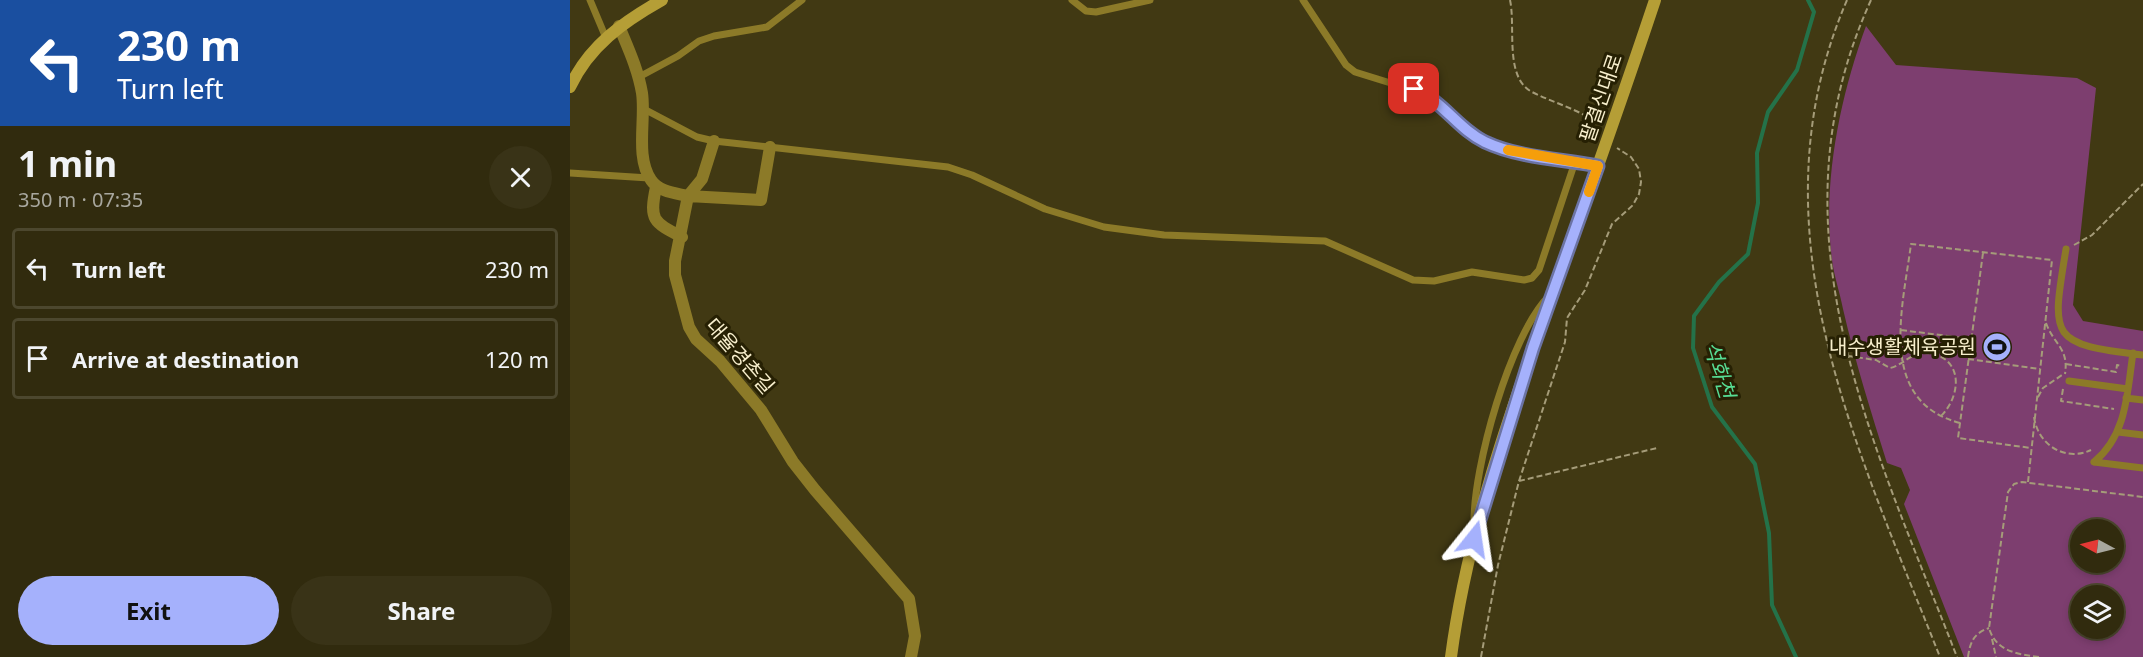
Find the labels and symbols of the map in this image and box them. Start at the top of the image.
street label: 팔결신대로 [1573,50,1628,146]
pin [1388,63,1439,114]
street label: 대율경촌길 [700,312,781,399]
sports icon: 내수생활체육공원 [1981,331,2013,363]
place label: 내수생활체육공원 [1829,333,1976,360]
water label: 석화천 [1698,338,1743,404]
position arrow [1442,507,1506,571]
north arrow [2070,519,2124,573]

